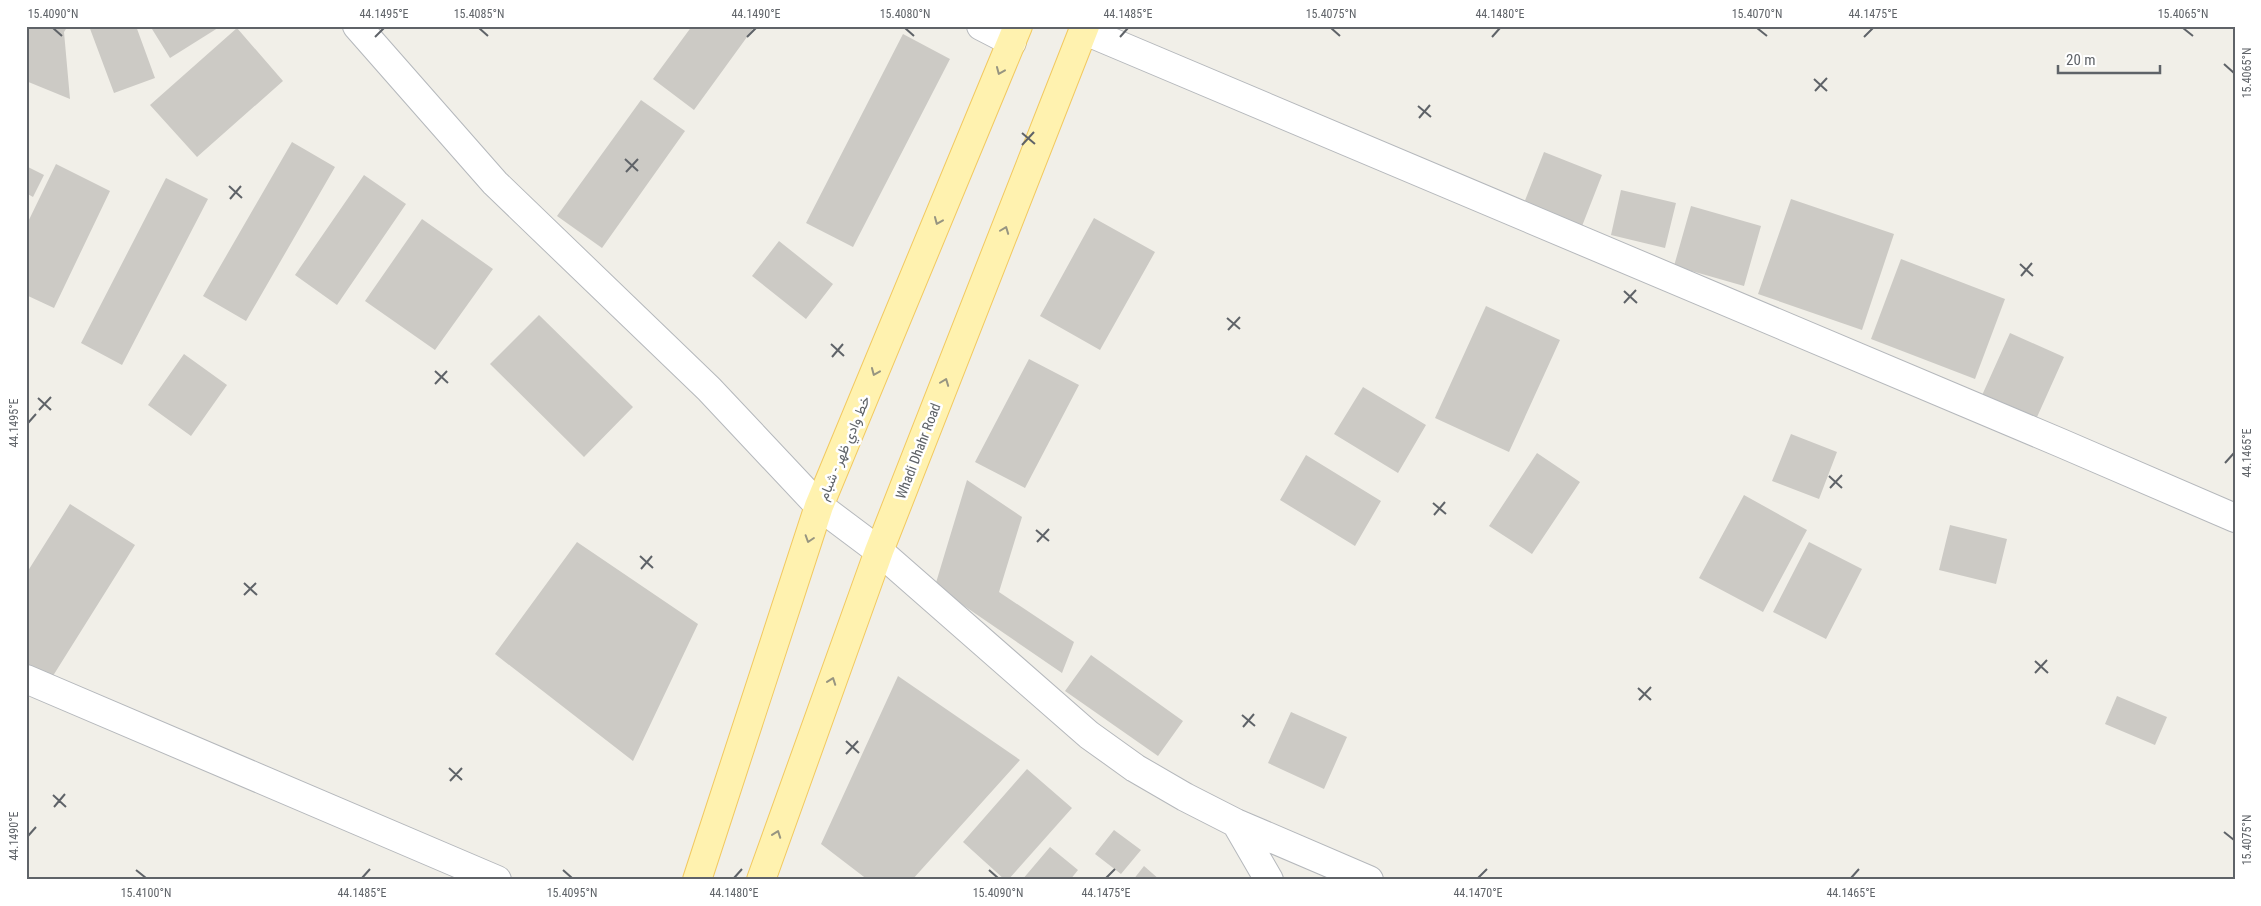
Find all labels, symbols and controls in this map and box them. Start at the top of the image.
text: 15.4090°N [28,7,78,21]
text: 44.1495°E [359,7,409,21]
text: 15.4085°N [454,7,504,21]
text: 44.1490°E [731,7,781,21]
text: 15.4080°N [880,7,930,21]
text: 44.1485°E [1103,7,1153,21]
text: 15.4075°N [1306,7,1356,21]
text: 44.1480°E [1475,7,1525,21]
text: 15.4070°N [1732,7,1782,21]
text: 44.1475°E [1848,7,1898,21]
text: 15.4065°N [2158,7,2208,21]
scale bar [2058,42,2161,74]
text: 15.4065°N [2240,48,2254,98]
text: 20 m [2066,51,2096,69]
one-way arrow [996,66,1006,75]
one-way arrow [933,217,943,225]
one-way arrow [998,226,1009,235]
one-way arrow [871,367,881,375]
one-way arrow [939,378,949,386]
street label: خط وادي ظهر - شبام [815,393,877,504]
text: 44.1495°E [7,398,21,448]
street label: Whadi Dhahr Road [892,401,944,501]
text: 44.1465°E [2240,428,2254,478]
one-way arrow [804,534,814,542]
one-way arrow [826,677,836,686]
text: 44.1490°E [7,811,21,861]
text: 15.4075°N [2240,815,2254,865]
one-way arrow [771,830,781,839]
text: 15.4100°N [121,886,171,900]
text: 44.1485°E [337,886,387,900]
text: 15.4095°N [547,886,597,900]
text: 44.1480°E [709,886,759,900]
text: 15.4090°N [973,886,1023,900]
text: 44.1475°E [1081,886,1131,900]
text: 44.1470°E [1453,886,1503,900]
text: 44.1465°E [1826,886,1876,900]

